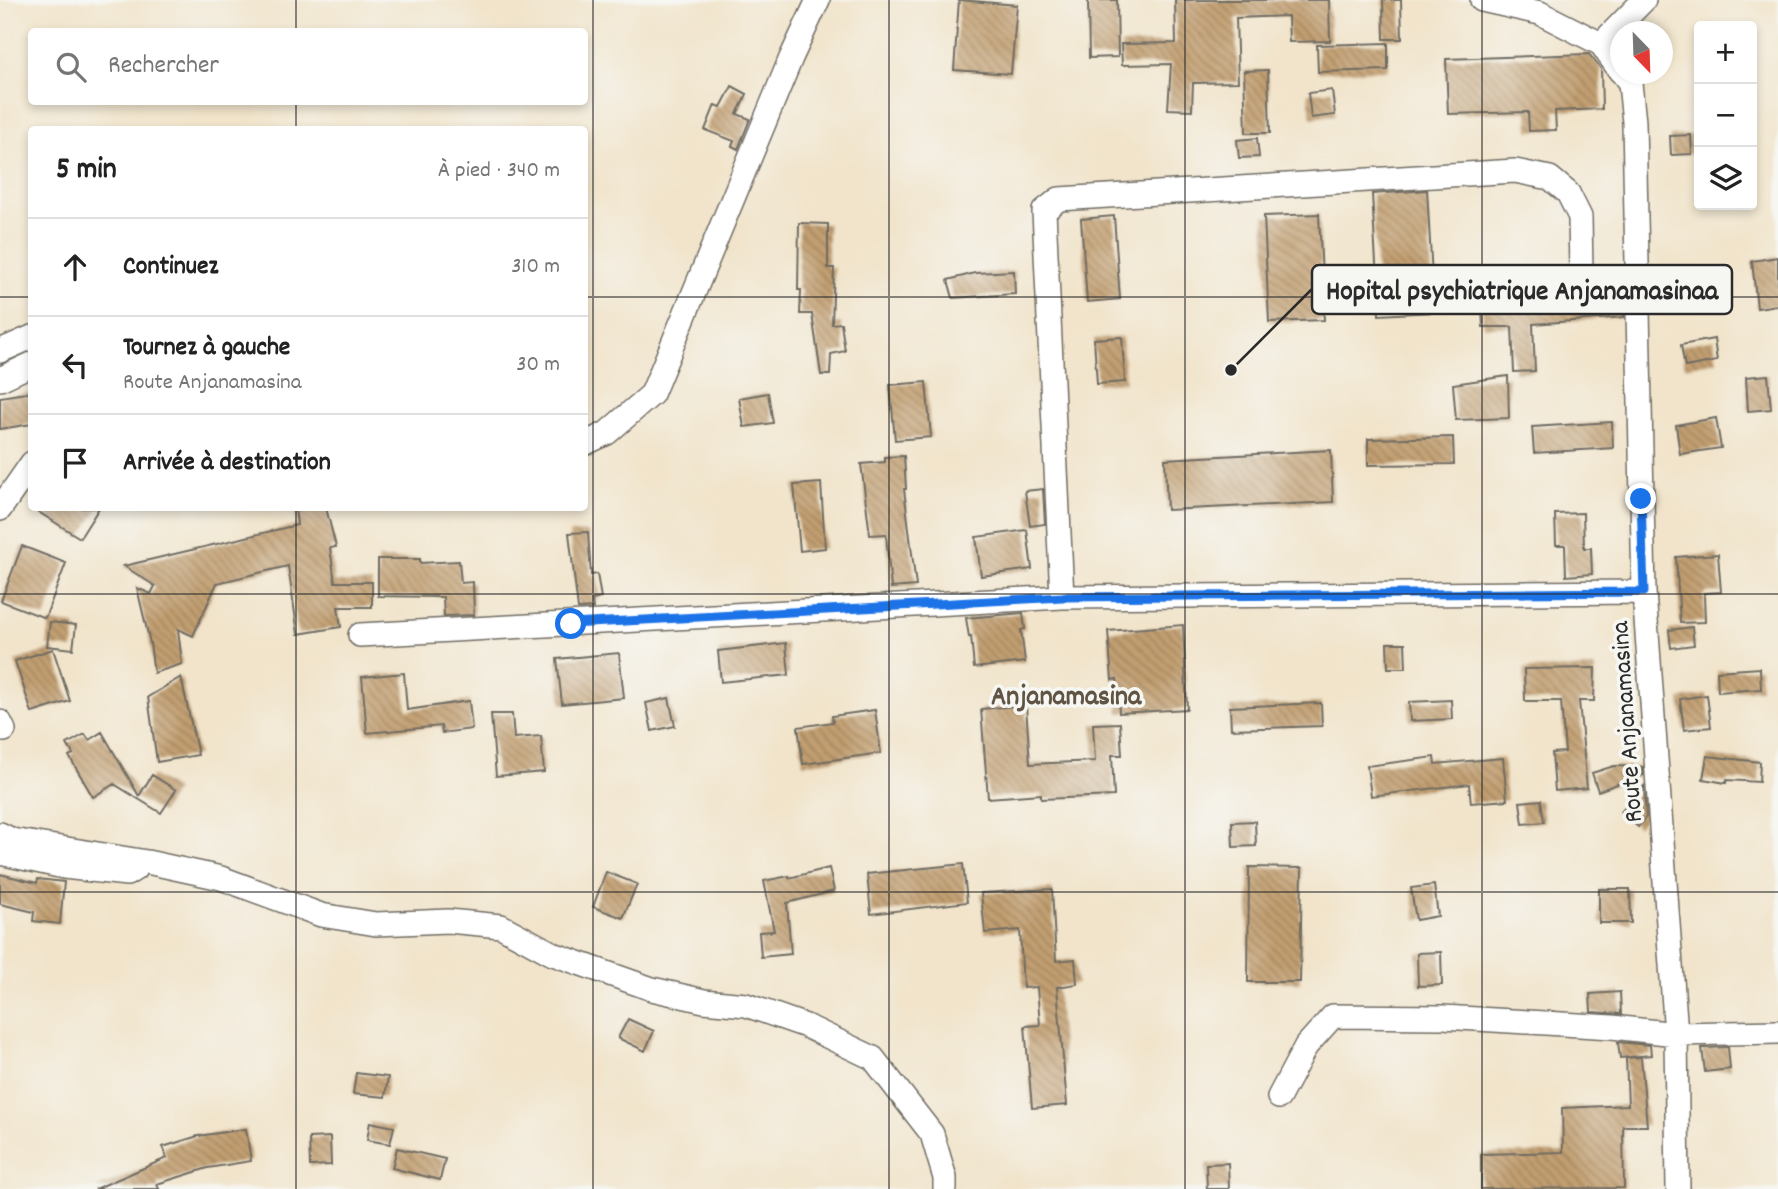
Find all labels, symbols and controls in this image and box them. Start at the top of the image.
north arrow [1610,21,1673,84]
map controls [1694,21,1757,210]
button: + [1694,21,1757,84]
search box [28,28,588,105]
icon: search [52,48,90,86]
text: Rechercher [108,48,219,85]
button: − [1694,84,1757,147]
button: layers [1694,147,1757,210]
text: 5 min [56,150,117,193]
text: À pied · 340 m [438,155,560,188]
icon: ahead [56,248,94,286]
text: Continuez [123,249,218,286]
text: 310 m [511,251,560,284]
callout: Hopital psychiatrique Anjanamasinaa [1312,265,1732,314]
text: Hopital psychiatrique Anjanamasinaa [1326,274,1719,314]
text: Tournez à gauche [123,330,290,367]
icon: left [56,346,94,384]
text: 30 m [516,349,560,382]
text: Route Anjanamasina [123,367,302,400]
icon: arrive [56,444,94,482]
text: Arrivée à destination [123,445,331,482]
route end [1625,483,1656,514]
route start [555,608,586,639]
street label: Route Anjanamasina [1603,619,1654,824]
district label: Anjanamasina [991,679,1142,719]

